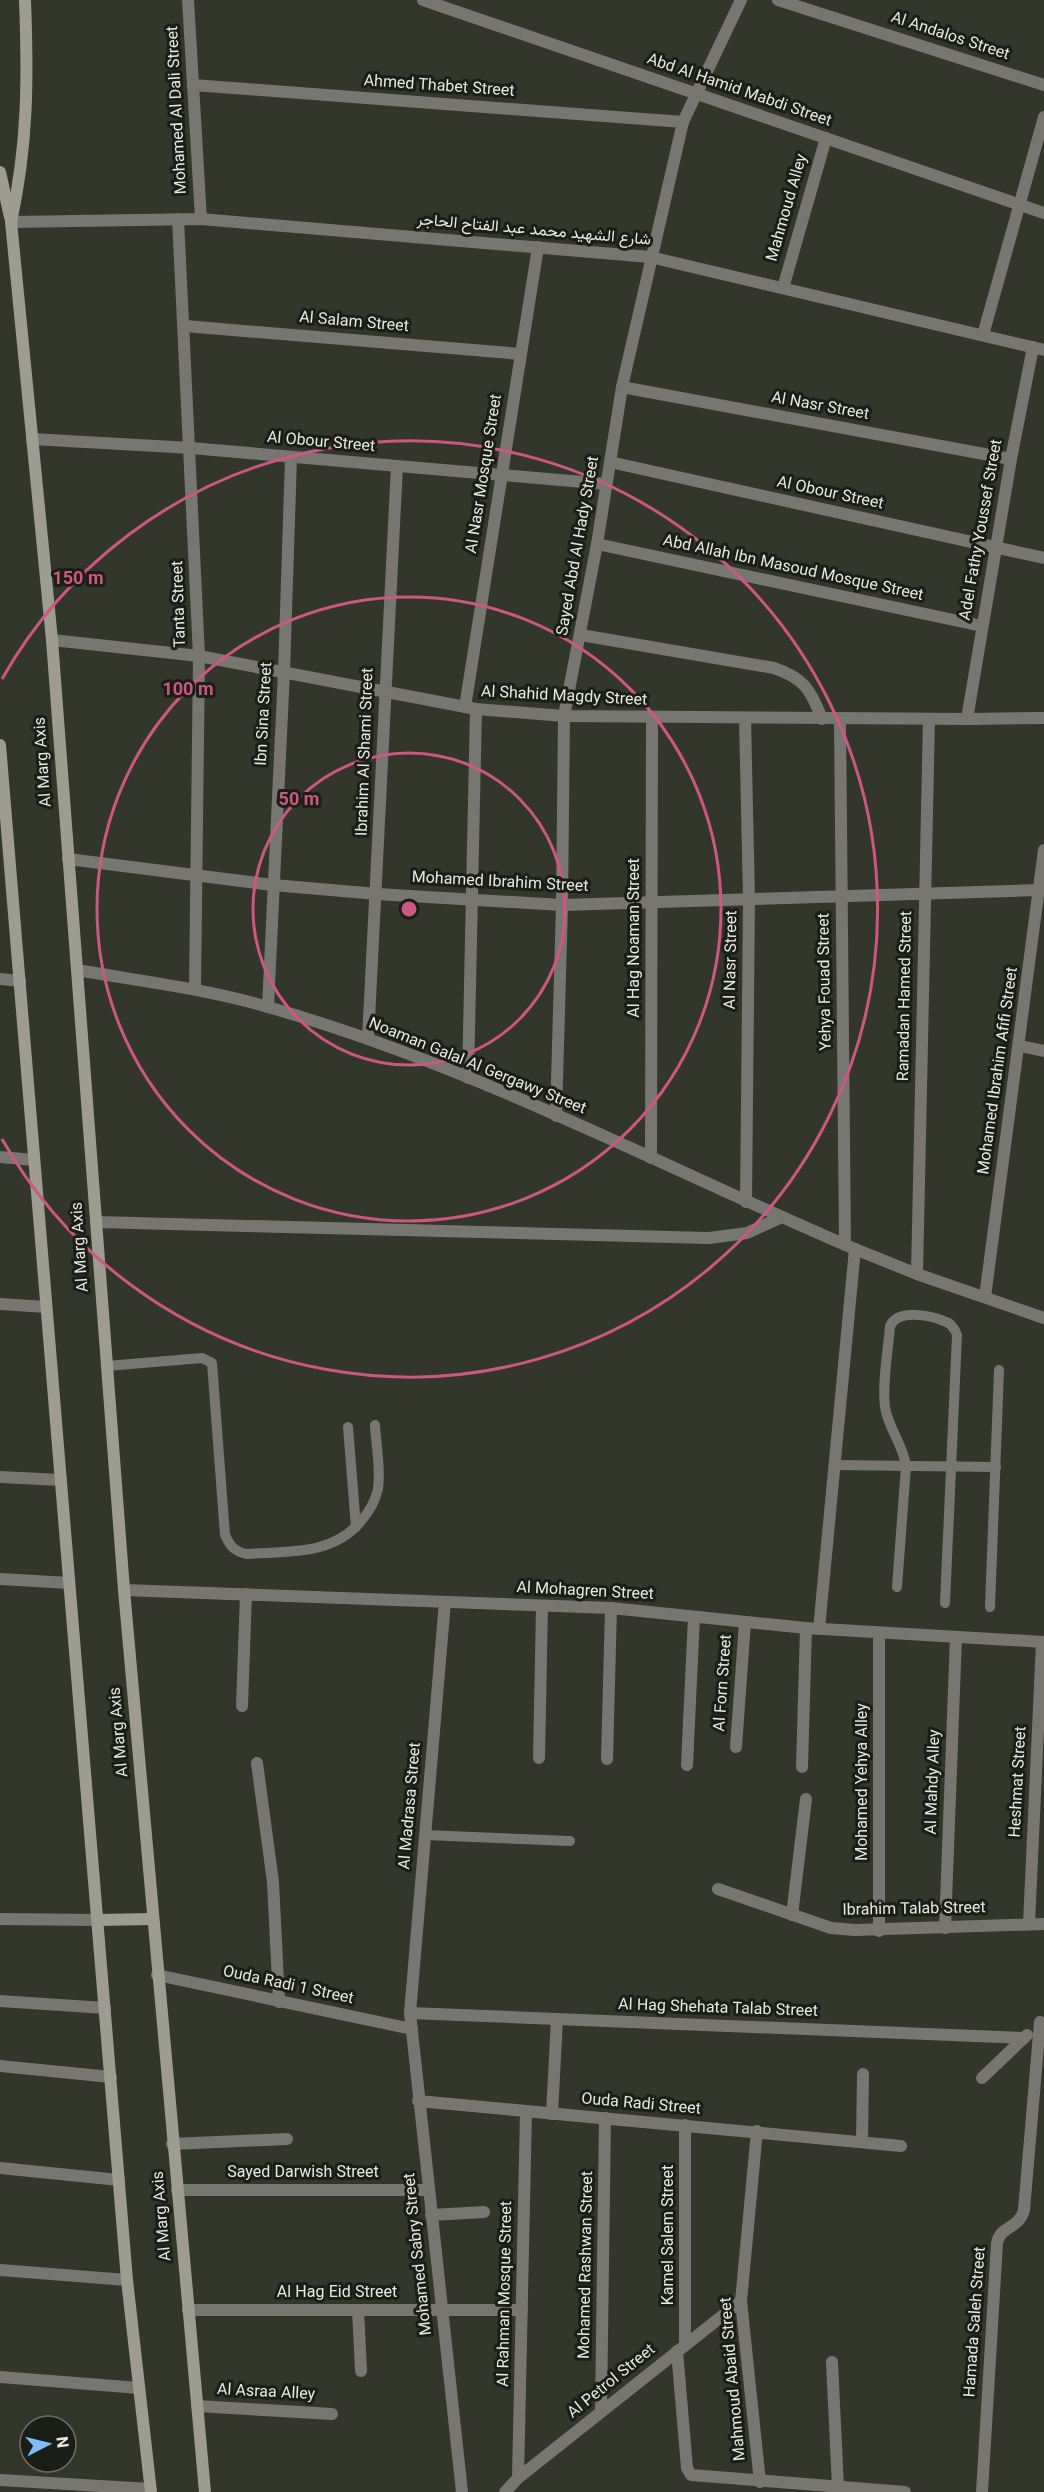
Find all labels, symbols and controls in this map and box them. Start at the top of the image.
street label: Al Andalos Street [887,6,1013,68]
street label: Mohamed Al Dali Street [161,25,195,195]
street label: Abd Al Hamid Mabdi Street [643,48,835,134]
street label: Ahmed Thabet Street [363,69,515,105]
street label: Mahmoud Alley [761,151,815,265]
street label: شارع الشهيد محمد عبد الفتاح الحاجر [415,208,652,254]
street label: Al Salam Street [298,306,410,340]
street label: Al Nasr Street [769,386,871,428]
street label: Al Nasr Mosque Street [460,393,510,555]
street label: Al Obour Street [266,426,376,460]
street label: Adel Fathy Youssef Street [954,437,1010,623]
street label: Sayed Abd Al Hady Street [551,454,607,638]
street label: Al Obour Street [774,470,886,518]
street label: Abd Allah Ibn Masoud Mosque Street [660,529,926,609]
street label: Tanta Street [166,560,194,648]
text: 150 m [52,566,104,594]
street label: Ibn Sina Street [250,661,280,767]
street label: Ibrahim Al Shami Street [351,667,381,837]
text: 100 m [162,677,214,705]
street label: Al Shahid Magdy Street [480,680,648,714]
street label: Al Marg Axis [28,716,60,808]
text: 50 m [279,787,319,815]
street label: Al Hag Noaman Street [623,858,648,1018]
street label: Mohamed Ibrahim Street [411,866,589,900]
centre of rings [399,899,419,919]
street label: Al Nasr Street [719,910,745,1010]
street label: Ramadan Hamed Street [892,911,920,1081]
street label: Yehya Fouad Street [812,913,840,1051]
street label: Mohamed Ibrahim Afifi Street [972,966,1026,1176]
street label: Noaman Galal Al Gergawy Street [365,1012,589,1122]
street label: Al Marg Axis [65,1201,97,1293]
street label: Al Mohagren Street [516,1576,654,1608]
street label: Al Forn Street [708,1634,740,1732]
street label: Al Marg Axis [104,1686,136,1778]
street label: Mohamed Yehya Alley [851,1703,876,1861]
street label: Heshmat Street [1004,1726,1034,1838]
street label: Al Mahdy Alley [920,1729,948,1835]
street label: Al Madrasa Street [393,1741,429,1871]
street label: Ibrahim Talab Street [842,1896,986,1924]
street label: Ouda Radi 1 Street [220,1960,356,2012]
street label: Al Hag Shehata Talab Street [618,1993,818,2025]
street label: Ouda Radi Street [580,2087,702,2123]
street label: Sayed Darwish Street [227,2161,379,2186]
street label: Kamel Salem Street [657,2165,682,2305]
street label: Al Marg Axis [147,2170,179,2262]
street label: Mohamed Rashwan Street [573,2171,601,2359]
street label: Mohamed Sabry Street [398,2172,440,2336]
street label: Al Rahman Mosque Street [492,2201,520,2387]
street label: Hamada Saleh Street [958,2246,994,2398]
street label: Al Hag Eid Street [277,2281,397,2306]
street label: Mahmoud Abaid Street [714,2296,754,2462]
street label: Al Petrol Street [563,2339,661,2425]
street label: Al Asraa Alley [216,2378,316,2408]
north arrow [18,2414,78,2474]
text: N [47,2435,74,2450]

